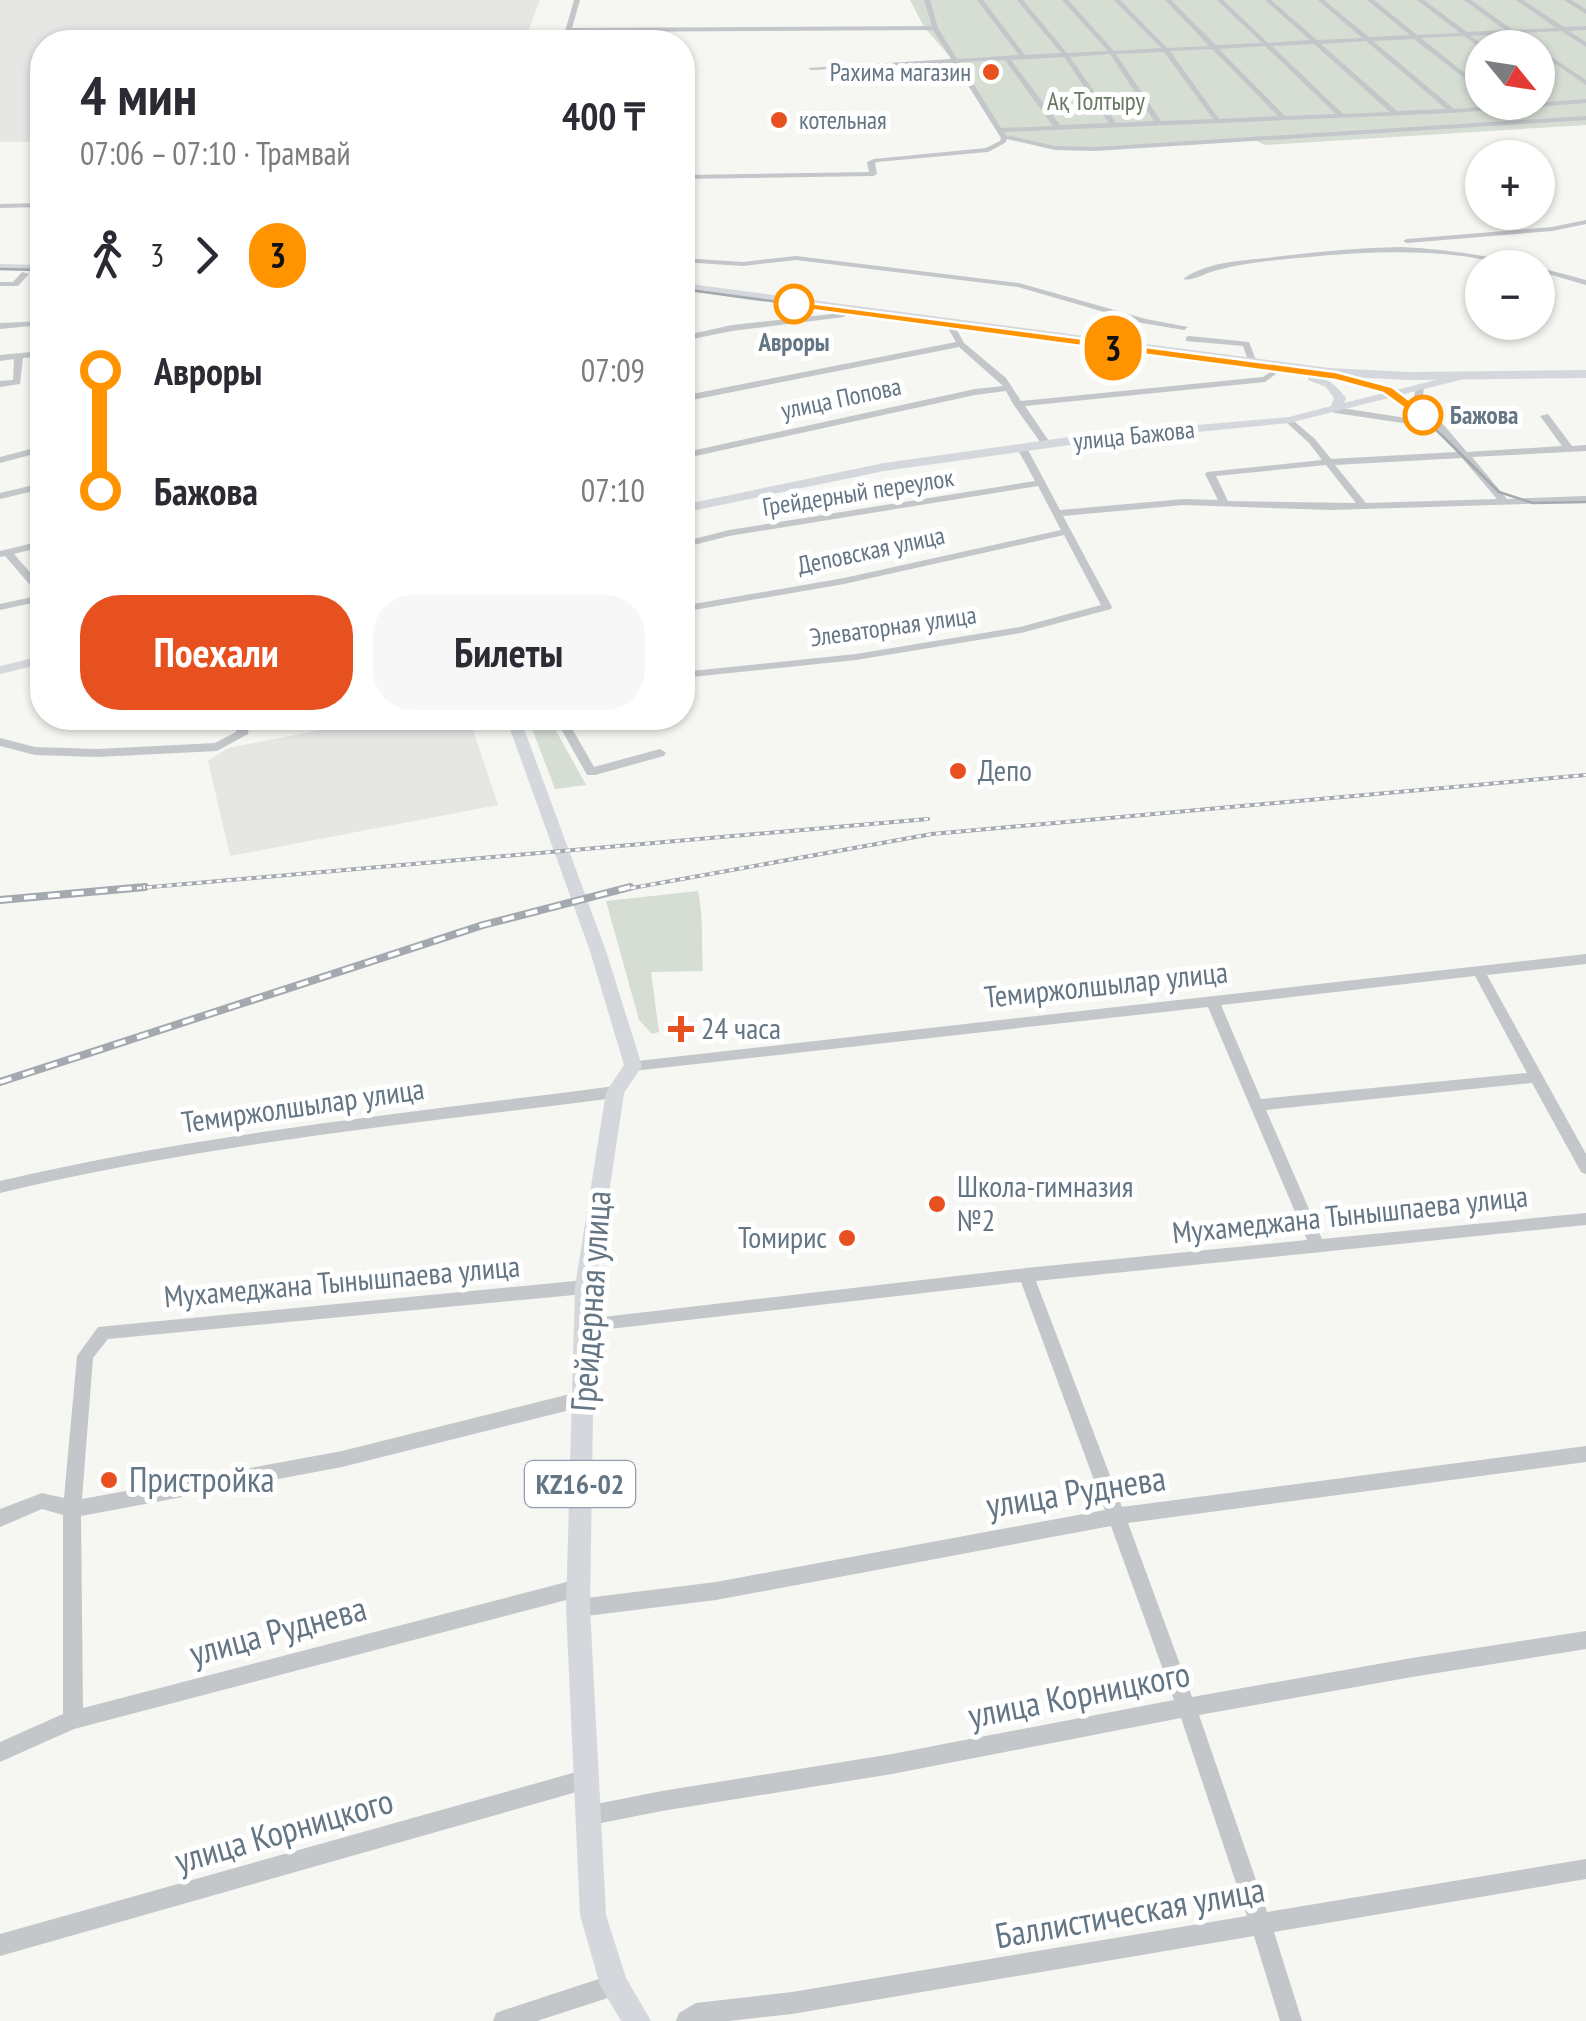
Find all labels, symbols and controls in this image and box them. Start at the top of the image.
north arrow [1465,30,1555,120]
map controls [1465,30,1555,340]
place label: Рахима магазин [830,56,971,88]
text: 4 мин [80,59,197,130]
marker: Рахима магазин [980,61,1002,83]
park label: Ақ Толтыру [1047,85,1145,117]
text: 400 ₸ [562,91,645,140]
place label: котельная [799,104,887,136]
marker: котельная [768,109,790,131]
text: 07:06 – 07:10 · Трамвай [80,132,351,174]
button: + [1465,140,1555,230]
icon: walk [80,228,135,283]
icon: forward [179,228,234,283]
text: 3 [269,232,286,278]
text: 3 [150,234,164,276]
button: − [1465,250,1555,340]
marker: Авроры [775,285,813,323]
line badge: 3 [1080,316,1146,380]
text: 3 [1105,325,1121,371]
place label: Авроры [757,326,830,358]
text: Авроры [154,346,262,395]
text: 07:09 [581,349,645,391]
street label: улица Попова [778,370,904,426]
marker: Бажова [1404,396,1442,434]
place label: Бажова [1450,399,1518,431]
street label: улица Бажова [1072,413,1196,457]
street label: Грейдерный переулок [760,461,956,523]
text: Бажова [154,466,258,515]
text: 07:10 [581,469,645,511]
street label: Деповская улица [794,519,948,581]
button: Поехали [80,595,353,710]
button: Билеты [373,595,645,710]
street label: Элеваторная улица [808,598,978,654]
place label: Депо [978,750,1032,789]
marker: Депо [947,760,969,782]
street label: Темиржолшылар улица [982,951,1229,1016]
place label: 24 часа [701,1008,781,1047]
marker: 24 часа [670,1018,692,1040]
street label: Темиржолшылар улица [179,1068,427,1141]
place label: Школа-гимназия №2 [957,1166,1133,1239]
street label: Мухамеджана Тынышпаева улица [1170,1175,1529,1252]
street label: Грейдерная улица [559,1189,621,1413]
marker: Школа-гимназия №2 [926,1193,948,1215]
place label: Томирис [738,1217,827,1256]
marker: Томирис [836,1227,858,1249]
street label: Мухамеджана Тынышпаева улица [162,1246,521,1315]
street label: улица Руднева [983,1454,1169,1528]
place label: Пристройка [129,1456,275,1502]
road number: KZ16-02 [525,1461,635,1507]
marker: Пристройка [98,1469,120,1491]
street label: улица Руднева [184,1584,371,1676]
street label: улица Корницкого [964,1650,1193,1738]
street label: улица Корницкого [169,1777,398,1883]
street label: Баллистическая улица [992,1866,1268,1958]

